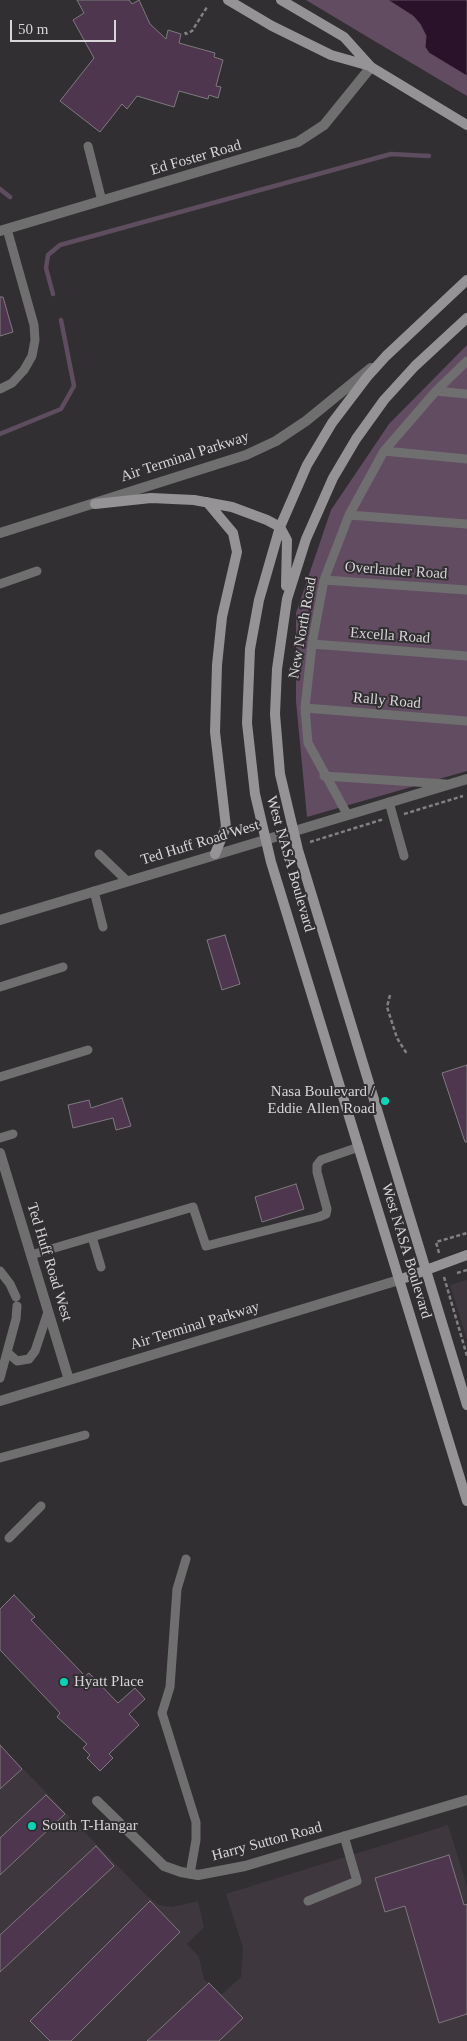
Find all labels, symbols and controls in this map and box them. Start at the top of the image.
scale bar [12,10,119,42]
text: 50 m [18,21,48,37]
street label: Ed Foster Road [149,136,243,180]
street label: Air Terminal Parkway [119,428,251,486]
street label: Overlander Road [344,558,448,584]
street label: New North Road [285,576,321,680]
street label: Excella Road [349,624,431,648]
street label: Rally Road [352,689,422,713]
street label: West NASA Boulevard [262,794,318,934]
street label: Ted Huff Road West [139,816,261,870]
place label: Nasa Boulevard / Eddie Allen Road [268,1083,375,1118]
marker: Nasa Boulevard / Eddie Allen Road [379,1095,391,1107]
street label: West NASA Boulevard [377,1181,435,1321]
street label: Ted Huff Road West [22,1201,76,1323]
street label: Air Terminal Parkway [128,1298,262,1354]
place label: Hyatt Place [74,1673,144,1691]
marker: Hyatt Place [58,1676,70,1688]
place label: South T-Hangar [42,1817,138,1835]
street label: Harry Sutton Road [210,1819,324,1865]
marker: South T-Hangar [26,1820,38,1832]

